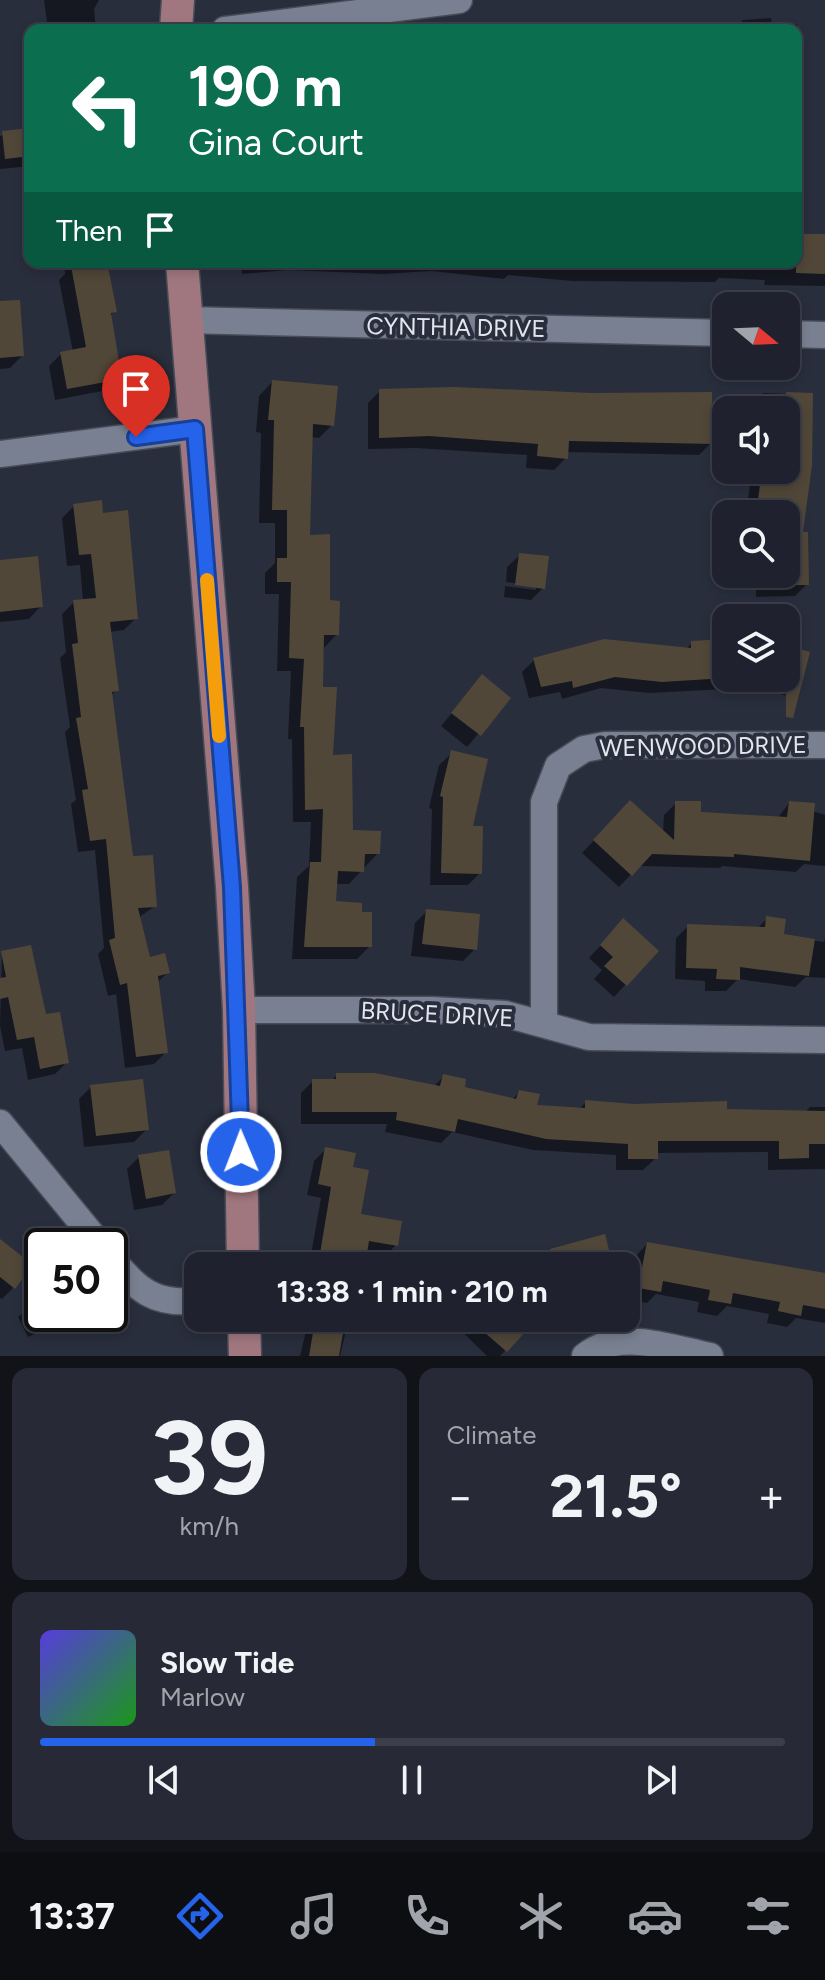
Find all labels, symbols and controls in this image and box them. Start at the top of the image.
text: 190 m [188,53,343,120]
icon: left [56,56,160,160]
text: Gina Court [188,121,364,164]
icon: arrive [138,208,182,252]
text: Then [56,212,122,249]
north arrow [712,292,800,380]
map controls [712,292,800,692]
street label: CYNTHIA DRIVE [366,311,546,343]
pin [102,355,170,437]
icon: arrive [114,367,158,411]
button: sound [712,396,800,484]
button: search [712,500,800,588]
button: layers [712,604,800,692]
street label: WENWOOD DRIVE [599,730,807,762]
street label: BRUCE DRIVE [360,996,514,1032]
position arrow [199,1110,283,1194]
speed limit sign: 50 [24,1228,128,1332]
text: 13:38 · 1 min · 210 m [276,1273,548,1310]
text: 39 [150,1395,268,1520]
text: Climate [447,1419,536,1451]
text: 21.5° [550,1460,682,1532]
text: − [447,1470,474,1523]
text: + [758,1470,785,1523]
text: km/h [180,1510,239,1542]
text: Slow Tide [160,1644,294,1681]
text: Marlow [160,1681,245,1713]
icon: previous [142,1758,186,1802]
icon: pause [390,1758,434,1802]
icon: next [639,1758,683,1802]
icon: directions [172,1888,228,1944]
icon: music [286,1888,342,1944]
icon: phone [399,1888,455,1944]
icon: climate [513,1888,569,1944]
icon: car [627,1888,683,1944]
icon: filters [740,1888,796,1944]
text: 13:37 [29,1895,115,1938]

